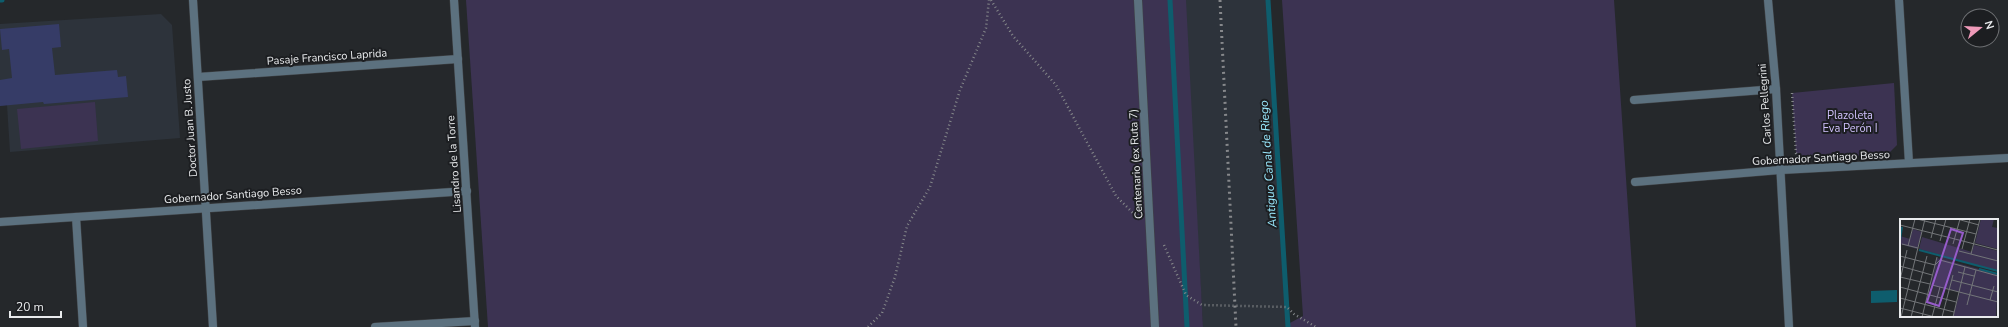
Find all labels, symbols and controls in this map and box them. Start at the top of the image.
north arrow [1960,8,2000,48]
text: N [1981,19,1997,31]
street label: Pasaje Francisco Laprida [266,45,388,69]
street label: Carlos Pellegrini [1755,63,1775,145]
street label: Doctor Juan B. Justo [179,78,201,178]
water label: Antiguo Canal de Riego [1256,100,1280,229]
park label: Plazoleta Eva Perón I [1823,108,1877,136]
street label: Centenario (ex Ruta 7) [1126,109,1146,219]
street label: Lisandro de la Torre [443,115,465,213]
street label: Gobernador Santiago Besso [1752,147,1890,169]
street label: Gobernador Santiago Besso [164,183,302,207]
inset map [1900,219,1998,317]
scale bar [10,293,61,319]
text: 20 m [16,299,44,315]

